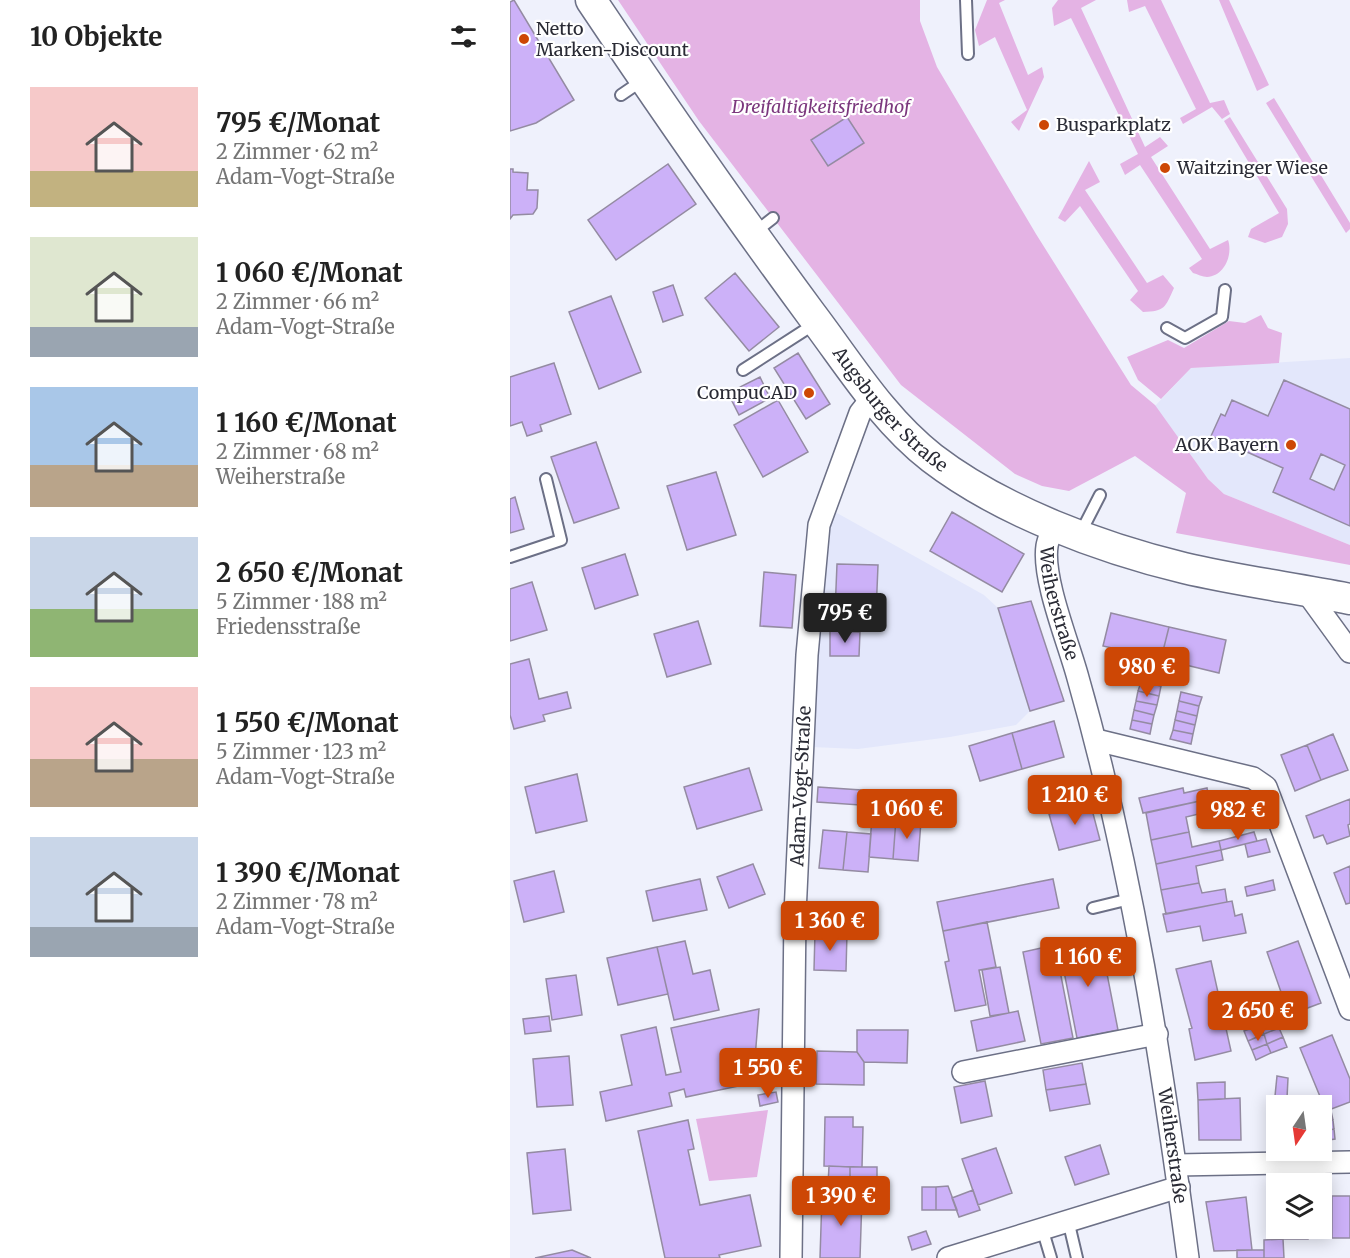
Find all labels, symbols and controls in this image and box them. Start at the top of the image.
place label: Netto Marken-Discount [536,17,689,61]
text: 10 Objekte [30,20,162,53]
icon: filters [447,20,480,53]
marker: Netto Marken-Discount [517,32,531,46]
park label: Dreifaltigkeitsfriedhof [731,95,912,118]
text: 795 €/Monat [216,106,380,139]
icon: home [78,111,150,183]
place label: Busparkplatz [1056,113,1171,136]
marker: Busparkplatz [1037,118,1051,132]
text: 2 Zimmer · 62 m² [216,139,378,164]
place label: Waitzinger Wiese [1176,156,1328,179]
marker: Waitzinger Wiese [1158,161,1172,175]
text: Adam-Vogt-Straße [216,164,395,189]
text: 1 060 €/Monat [216,256,403,289]
icon: home [78,261,150,333]
text: 2 Zimmer · 66 m² [216,289,379,314]
text: Adam-Vogt-Straße [216,314,395,339]
street label: Augsburger Straße [827,341,952,477]
place label: CompuCAD [697,381,797,404]
marker: CompuCAD [802,386,816,400]
text: 1 160 €/Monat [216,406,397,439]
icon: home [78,411,150,483]
place label: AOK Bayern [1174,433,1279,456]
marker: AOK Bayern [1284,438,1298,452]
text: 2 Zimmer · 68 m² [216,439,379,464]
text: Weiherstraße [216,464,345,489]
street label: Weiherstraße [1035,545,1084,663]
text: 2 650 €/Monat [216,556,403,589]
icon: home [78,561,150,633]
text: 5 Zimmer · 188 m² [216,589,387,614]
pin: 795 € [803,593,887,644]
text: 795 € [818,600,872,625]
text: Friedensstraße [216,614,361,639]
pin: 980 € [1105,647,1189,698]
text: 980 € [1118,654,1176,679]
street label: Adam-Vogt-Straße [785,705,816,868]
text: 1 550 €/Monat [216,706,399,739]
icon: home [78,711,150,783]
text: 5 Zimmer · 123 m² [216,739,386,764]
text: Adam-Vogt-Straße [216,764,395,789]
pin: 1 210 € [1020,775,1130,826]
text: 1 210 € [1042,782,1108,807]
pin: 1 060 € [852,789,962,840]
pin: 982 € [1196,790,1280,841]
text: 1 060 € [871,796,943,821]
text: 982 € [1210,797,1266,822]
text: 1 390 €/Monat [216,856,400,889]
icon: home [78,861,150,933]
text: 2 Zimmer · 78 m² [216,889,378,914]
pin: 1 360 € [775,901,885,952]
text: 1 360 € [795,908,865,933]
text: Adam-Vogt-Straße [216,914,395,939]
pin: 1 160 € [1033,937,1143,988]
text: 1 160 € [1054,944,1122,969]
pin: 2 650 € [1203,991,1313,1042]
text: 2 650 € [1222,998,1294,1023]
pin: 1 550 € [713,1048,823,1099]
text: 1 550 € [733,1055,803,1080]
street label: Weiherstraße [1153,1085,1192,1205]
north arrow [1266,1095,1332,1161]
map controls [1266,1095,1332,1239]
button: layers [1266,1173,1332,1239]
pin: 1 390 € [786,1176,896,1227]
text: 1 390 € [806,1183,876,1208]

